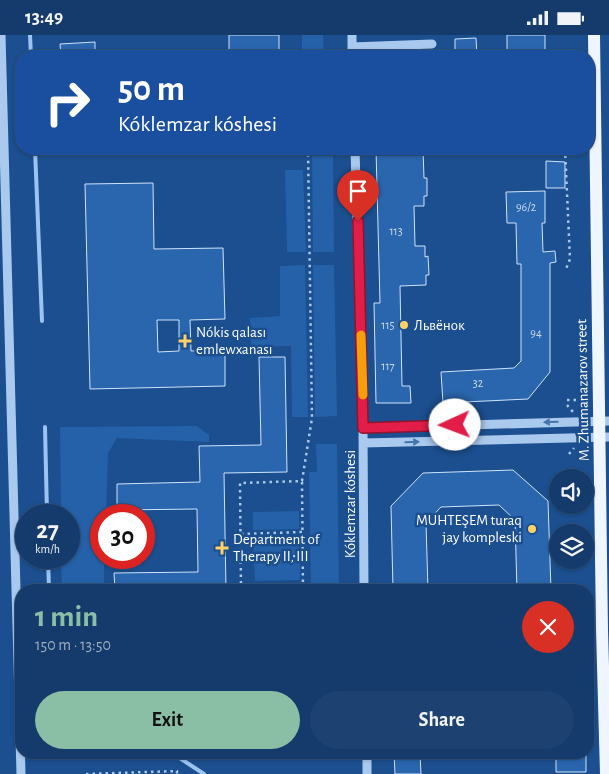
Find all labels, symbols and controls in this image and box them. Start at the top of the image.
text: 13:49 [25,8,63,27]
icon: right [35,70,100,135]
text: 50 m [118,72,185,107]
text: Kóklemzar kóshesi [118,113,277,135]
pin [337,170,379,221]
icon: arrive [344,177,372,205]
house number: 96/2 [516,201,537,213]
house number: 113 [389,225,403,237]
place label: Львёнок [414,318,465,333]
house number: 115 [381,319,395,331]
marker: Львёнок [398,319,410,331]
street label: M. Zhumanazarov street [574,319,592,461]
place label: Nókis qalası emlewxanası [196,325,273,357]
house number: 94 [530,327,542,339]
marker: Nókis qalası emlewxanası [178,334,192,348]
house number: 117 [381,360,395,372]
house number: 32 [473,377,484,389]
position arrow [428,398,480,450]
one-way arrow [543,419,559,427]
one-way arrow [404,438,420,446]
street label: Kóklemzar kóshesi [343,450,358,558]
map controls [549,469,594,569]
button: sound [549,469,594,514]
speed limit sign: 30 [90,504,155,569]
place label: MUHTEŞEM turaq jay kompleski [416,513,522,545]
text: 27 [36,518,59,543]
marker: MUHTEŞEM turaq jay kompleski [526,523,538,535]
button: layers [549,524,594,569]
place label: Department of Therapy II, III [233,532,321,564]
marker: Department of Therapy II, III [215,541,229,555]
text: km/h [35,543,60,555]
button: close [522,601,574,653]
text: 1 min [35,602,98,632]
text: 150 m · 13:50 [35,637,111,653]
button: Exit [35,691,300,749]
button: Share [310,691,574,749]

